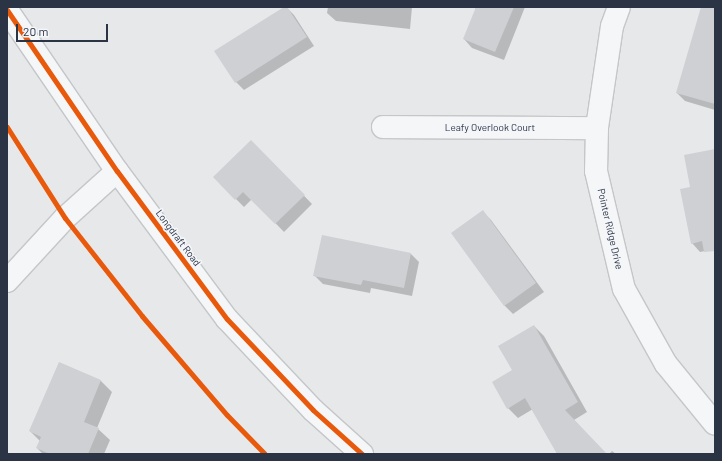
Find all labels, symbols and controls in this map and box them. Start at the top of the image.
scale bar [18,16,110,42]
text: 20 m [23,24,49,38]
street label: Leafy Overlook Court [445,122,535,134]
street label: Pointer Ridge Drive [595,187,625,271]
street label: Longdraft Road [153,208,203,268]

